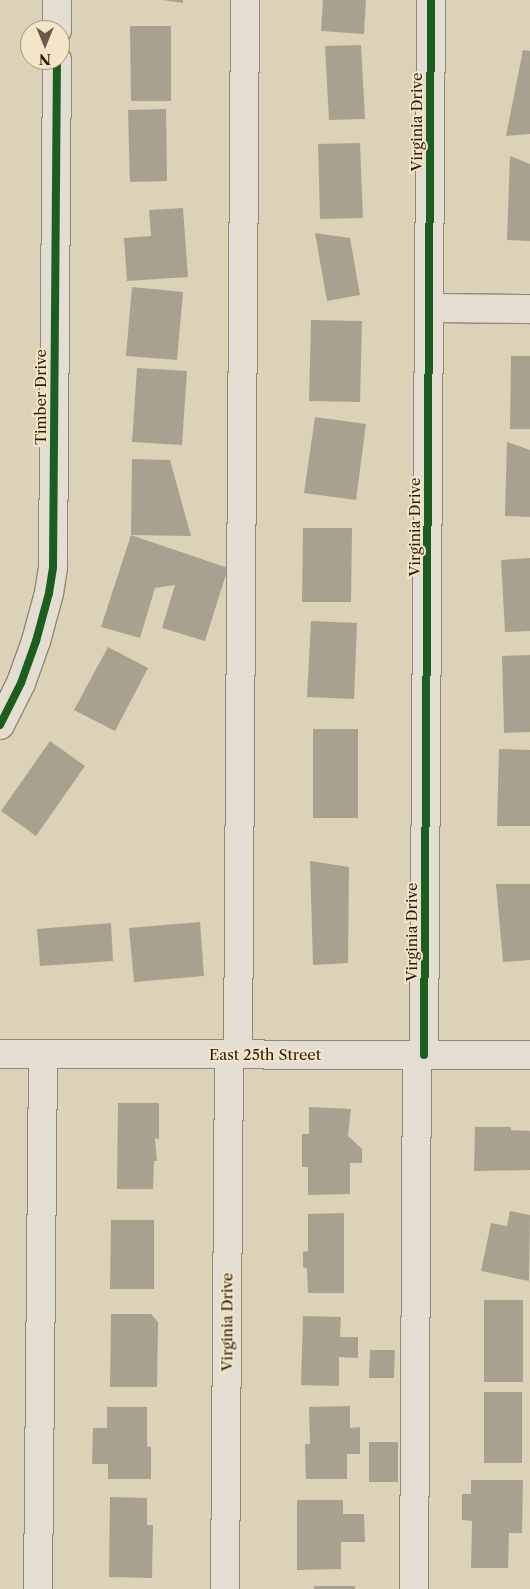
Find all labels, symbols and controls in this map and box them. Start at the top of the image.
north arrow [20,20,70,70]
text: N [39,50,51,68]
street label: Virginia Drive [408,73,426,171]
street label: Timber Drive [32,349,50,445]
street label: Virginia Drive [406,478,424,576]
street label: Virginia Drive [403,883,421,981]
street label: East 25th Street [209,1046,321,1064]
street label: Virginia Drive [218,1273,236,1371]

